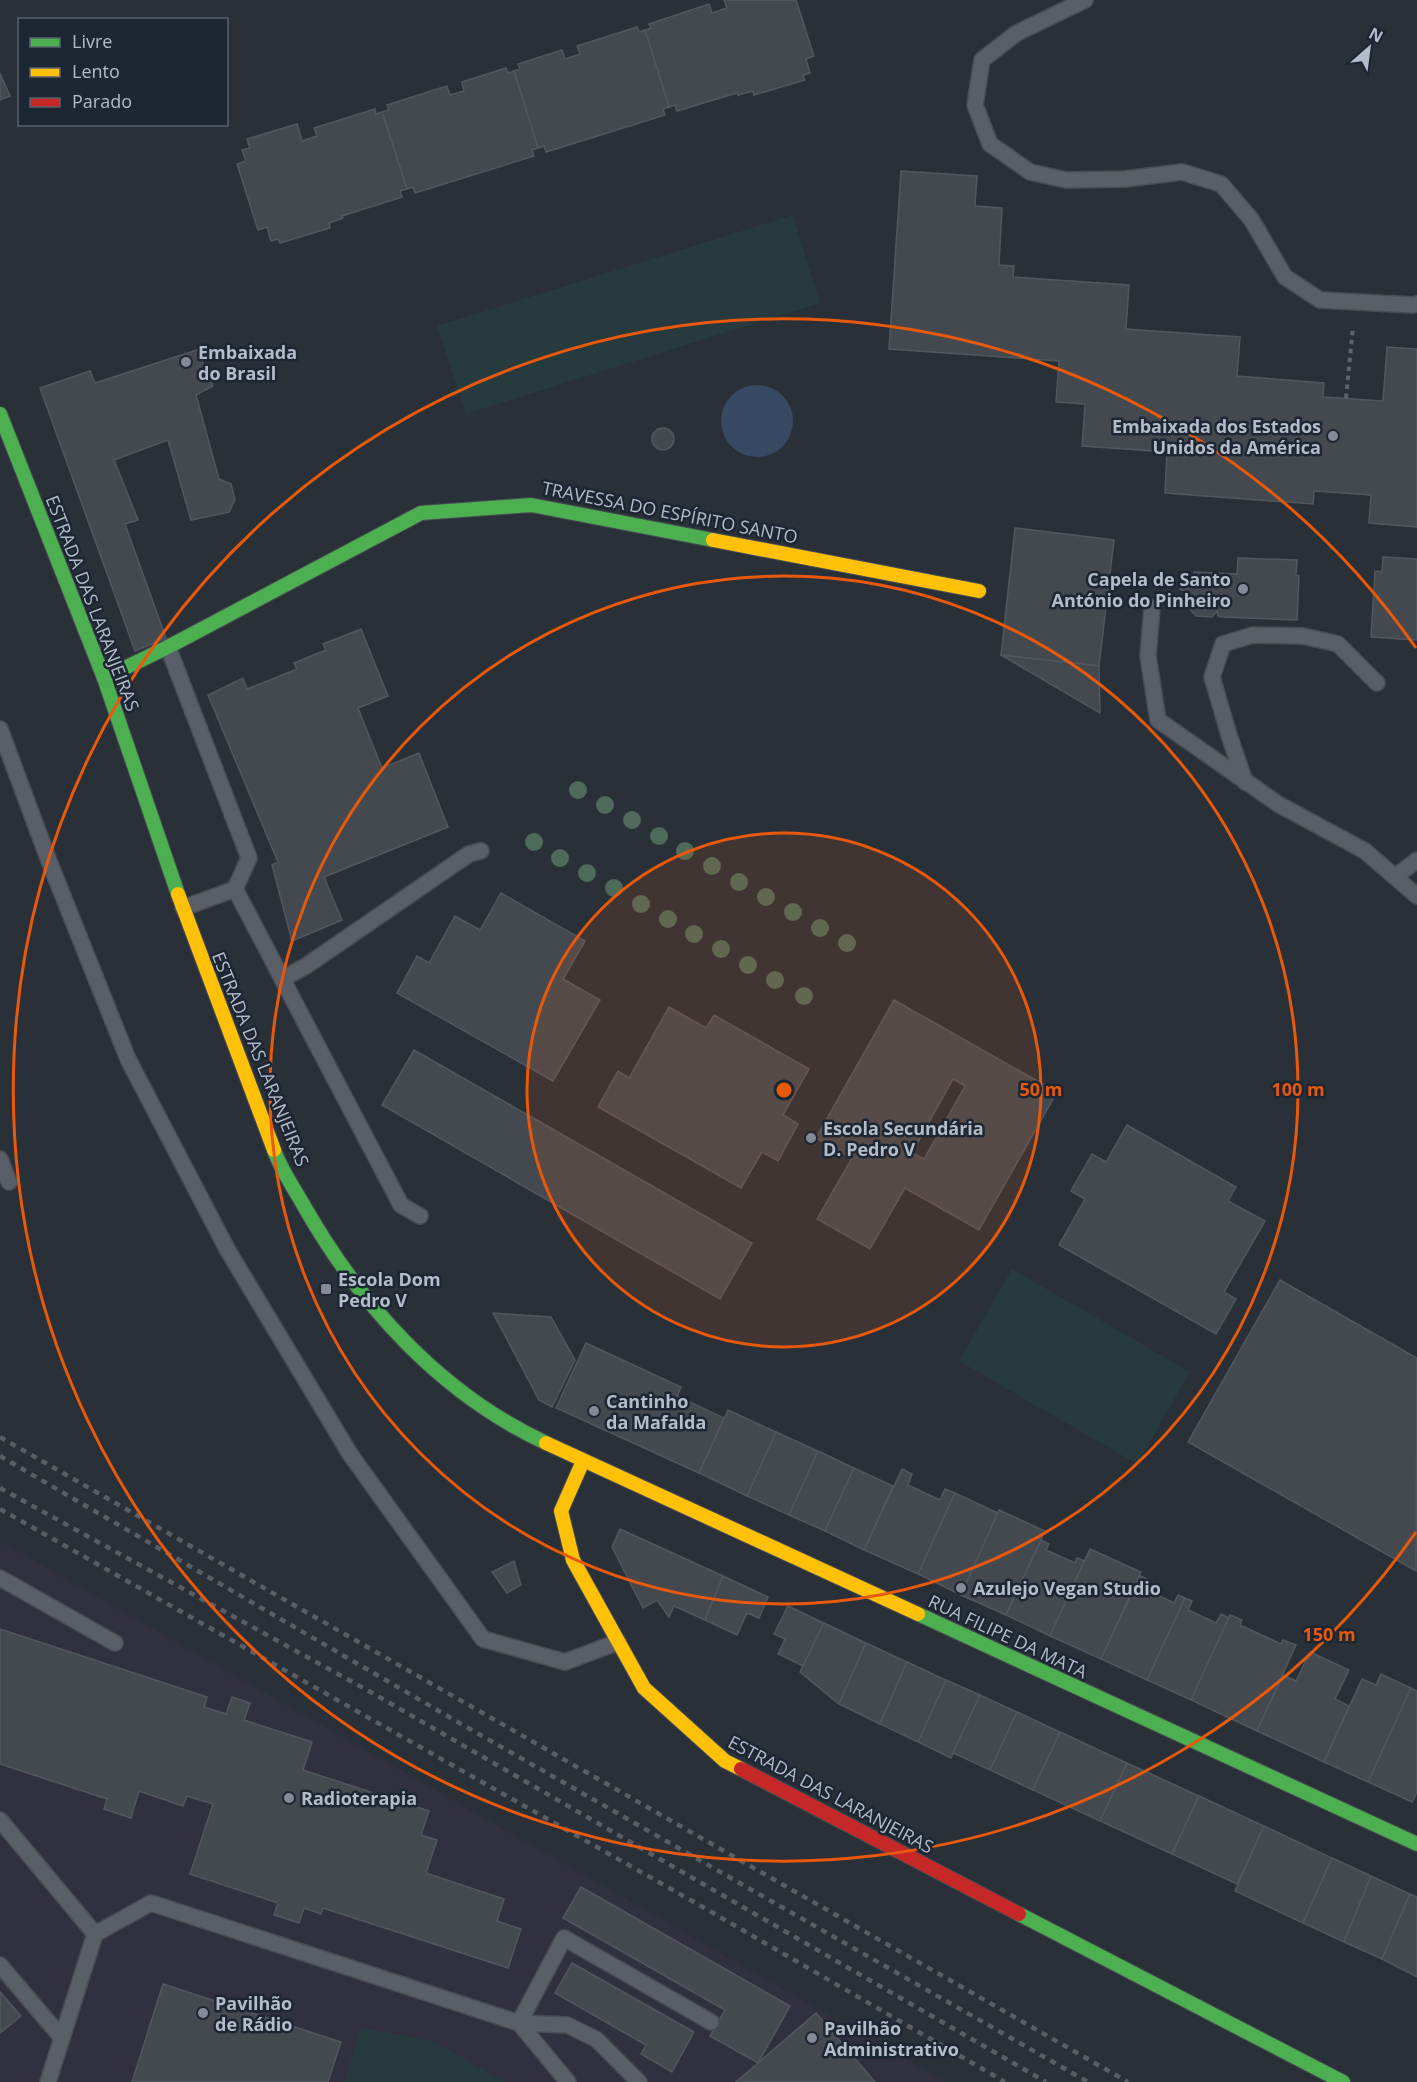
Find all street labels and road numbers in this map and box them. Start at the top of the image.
street label: TRAVESSA DO ESPÍRITO SANTO [540,475,800,549]
street label: ESTRADA DAS LARANJEIRAS [41,492,145,715]
street label: ESTRADA DAS LARANJEIRAS [207,948,315,1170]
street label: RUA FILIPE DA MATA [925,1589,1092,1684]
street label: ESTRADA DAS LARANJEIRAS [724,1730,938,1859]

